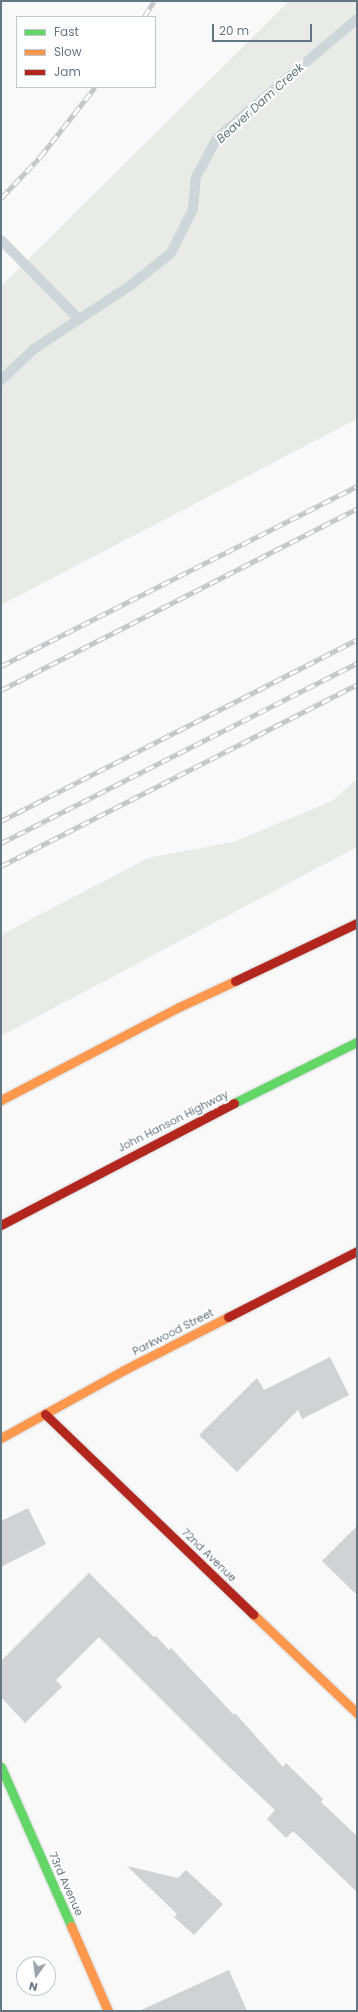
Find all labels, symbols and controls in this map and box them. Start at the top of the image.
legend [16,16,156,88]
scale bar [214,16,314,42]
text: 20 m [219,22,249,39]
text: Fast [54,23,79,40]
text: Slow [54,43,82,60]
water label: Beaver Dam Creek [213,60,307,146]
text: Jam [54,63,81,80]
street label: John Hanson Highway [116,1087,230,1155]
street label: Parkwood Street [130,1306,216,1358]
street label: 72nd Avenue [179,1526,239,1584]
street label: 73rd Avenue [46,1850,86,1918]
north arrow [16,1956,56,1996]
text: N [27,1978,39,1995]

